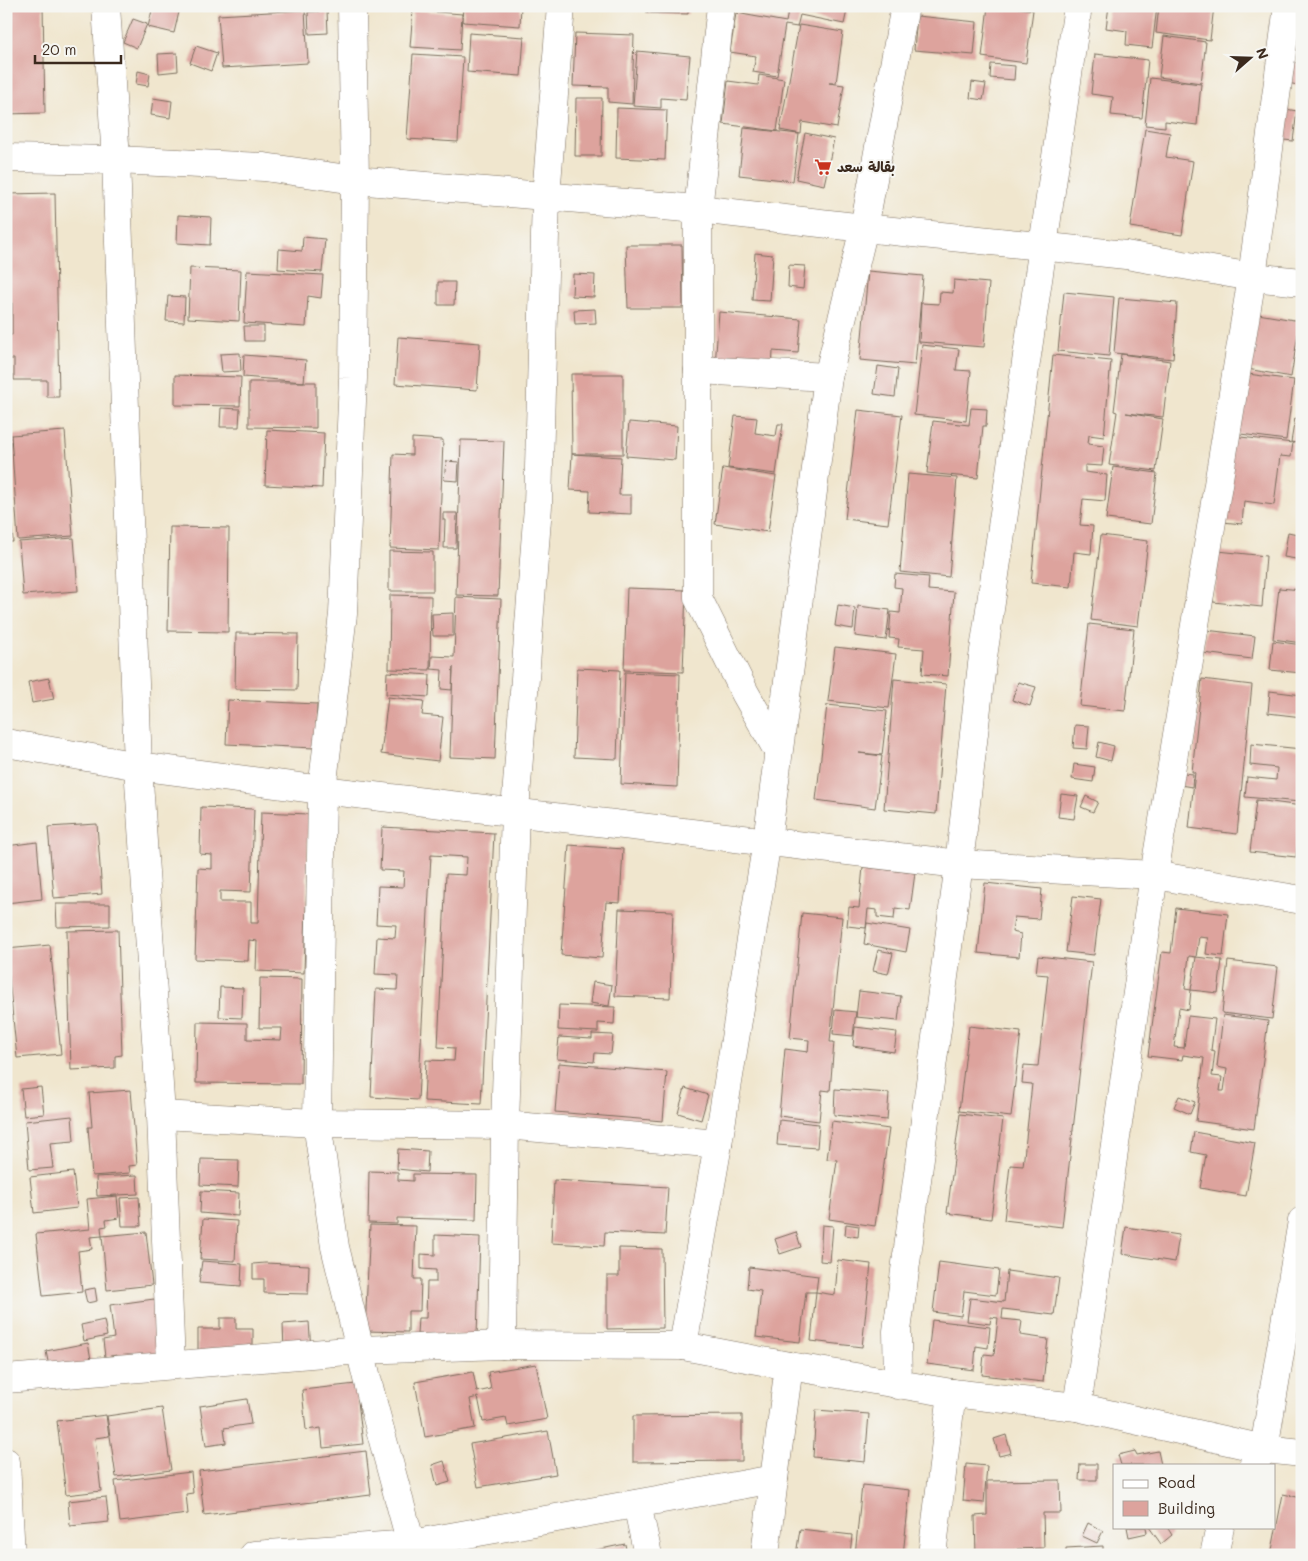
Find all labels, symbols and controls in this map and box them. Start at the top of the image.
scale bar [35,32,121,64]
north arrow [1226,32,1276,82]
text: 20 m [42,39,76,59]
text: N [1252,45,1273,62]
supermarket icon: بقالة سعد [813,157,833,177]
place label: بقالة سعد [837,157,895,176]
legend [1113,1464,1276,1528]
text: Road [1158,1472,1195,1492]
text: Building [1158,1498,1215,1518]

